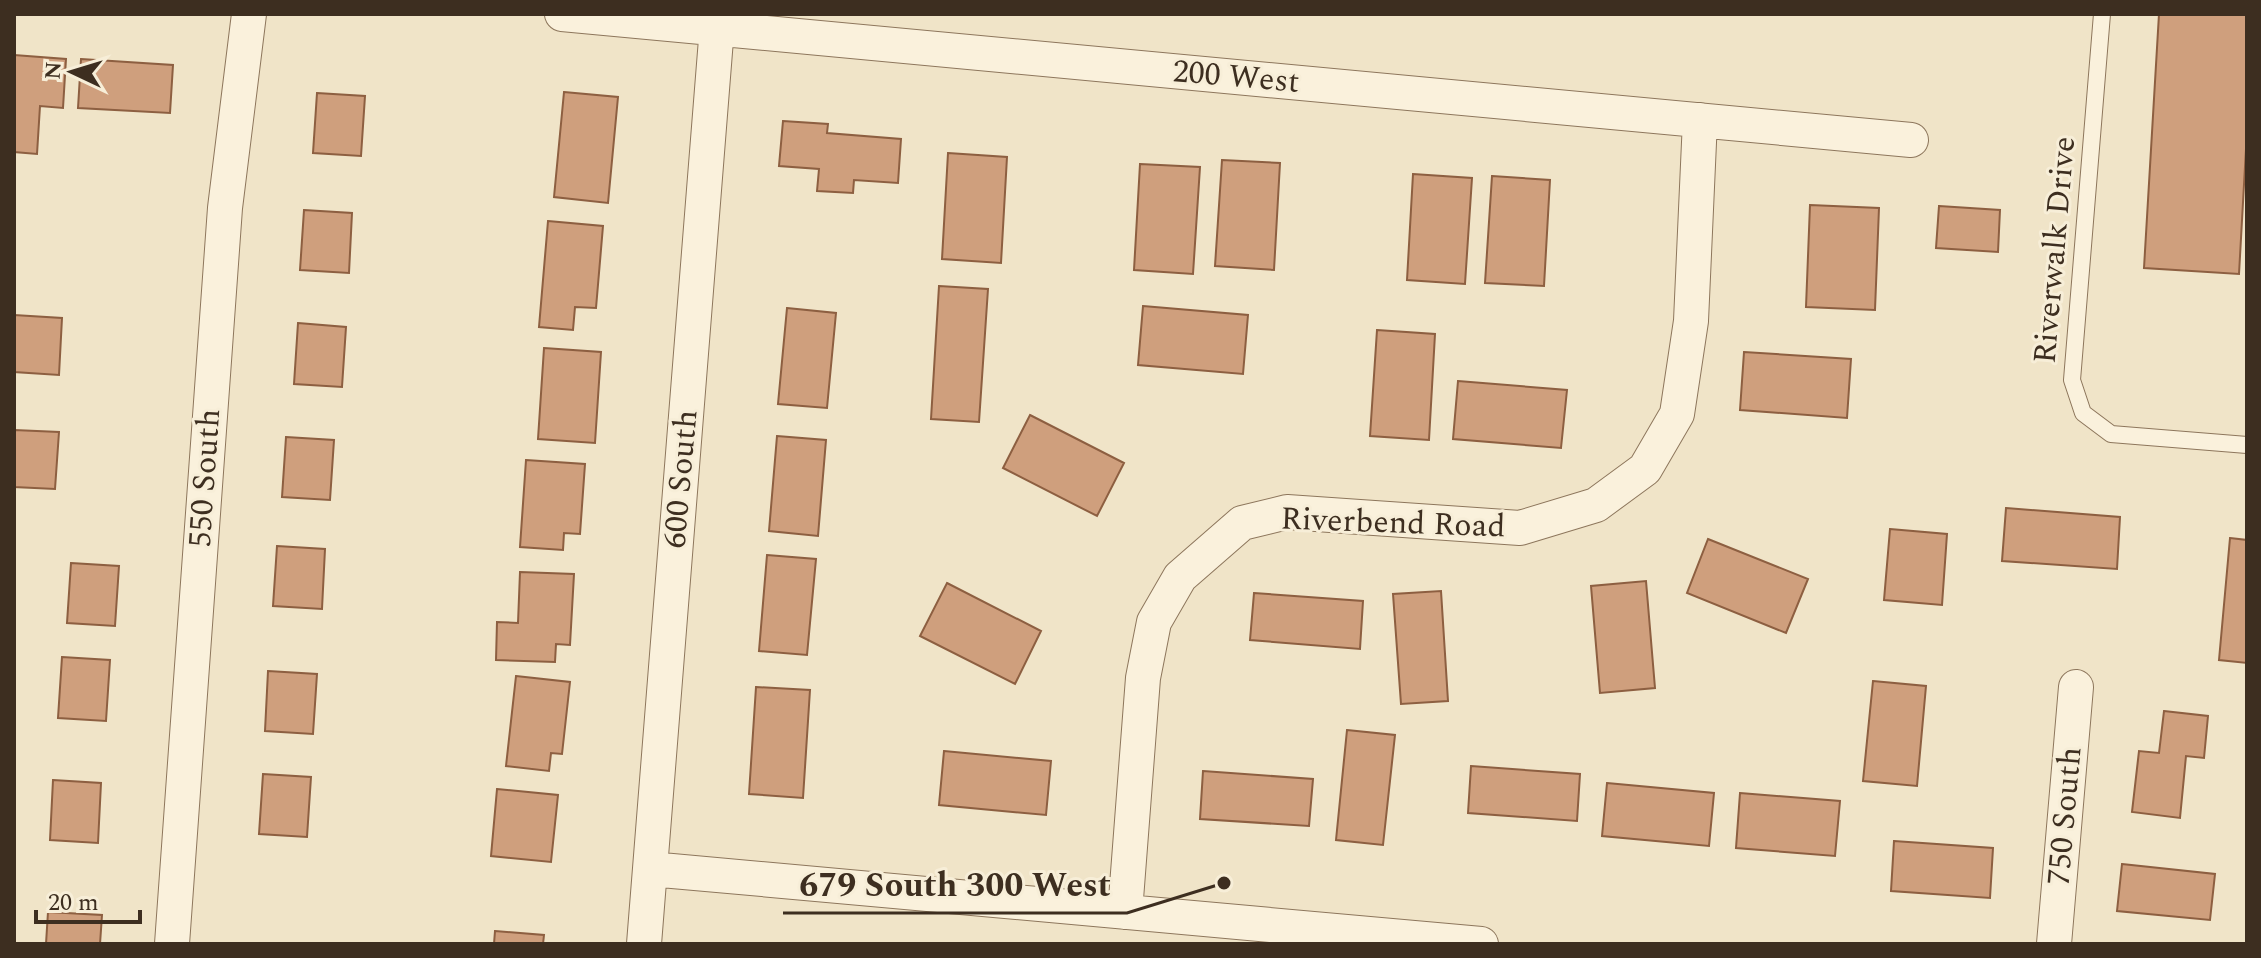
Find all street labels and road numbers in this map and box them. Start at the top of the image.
street label: 200 West [1171,47,1301,107]
street label: Riverwalk Drive [2021,134,2089,366]
street label: 550 South [176,407,234,549]
street label: 600 South [651,408,711,550]
street label: Riverbend Road [1280,495,1506,551]
street label: 750 South [2035,745,2095,887]

